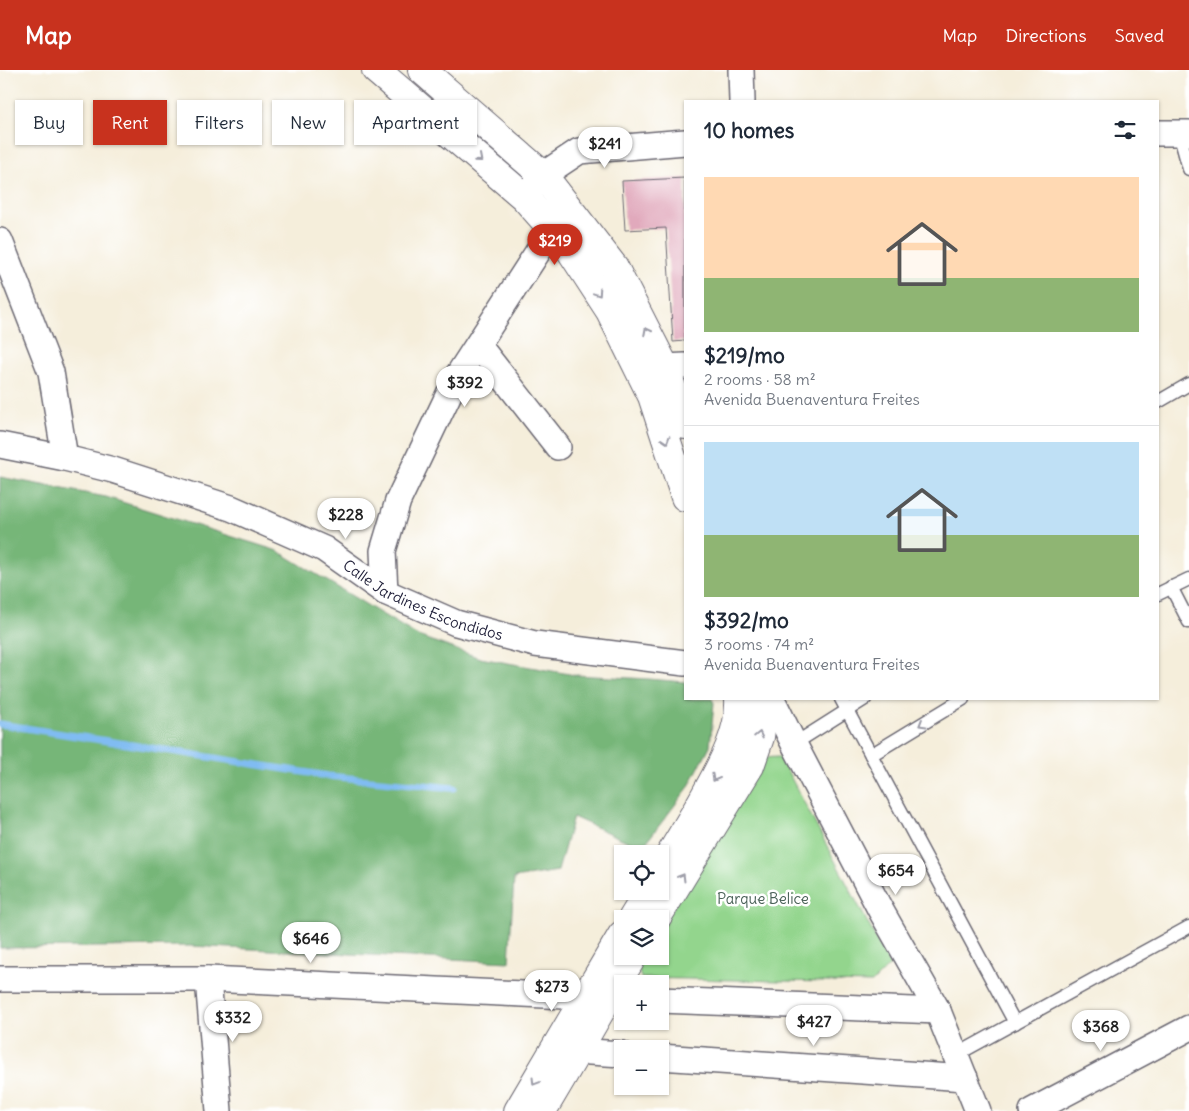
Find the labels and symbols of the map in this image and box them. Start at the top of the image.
pin: $241 [575,126,635,169]
one-way arrow [474,153,483,162]
pin: $219 [525,224,585,266]
one-way arrow [592,287,601,296]
one-way arrow [643,328,653,337]
pin: $392 [435,366,495,408]
one-way arrow [661,435,671,443]
pin: $228 [316,498,376,540]
street label: Calle Jardines Escondidos [339,555,505,644]
one-way arrow [918,718,927,728]
one-way arrow [754,731,764,740]
one-way arrow [711,773,721,782]
pin: $654 [866,854,926,896]
one-way arrow [675,874,685,883]
park label: Parque Belice [717,889,809,908]
pin: $646 [281,922,341,964]
pin: $273 [522,970,582,1012]
pin: $332 [203,1000,263,1043]
pin: $427 [784,1004,844,1047]
pin: $368 [1071,1010,1131,1052]
one-way arrow [531,1077,541,1086]

